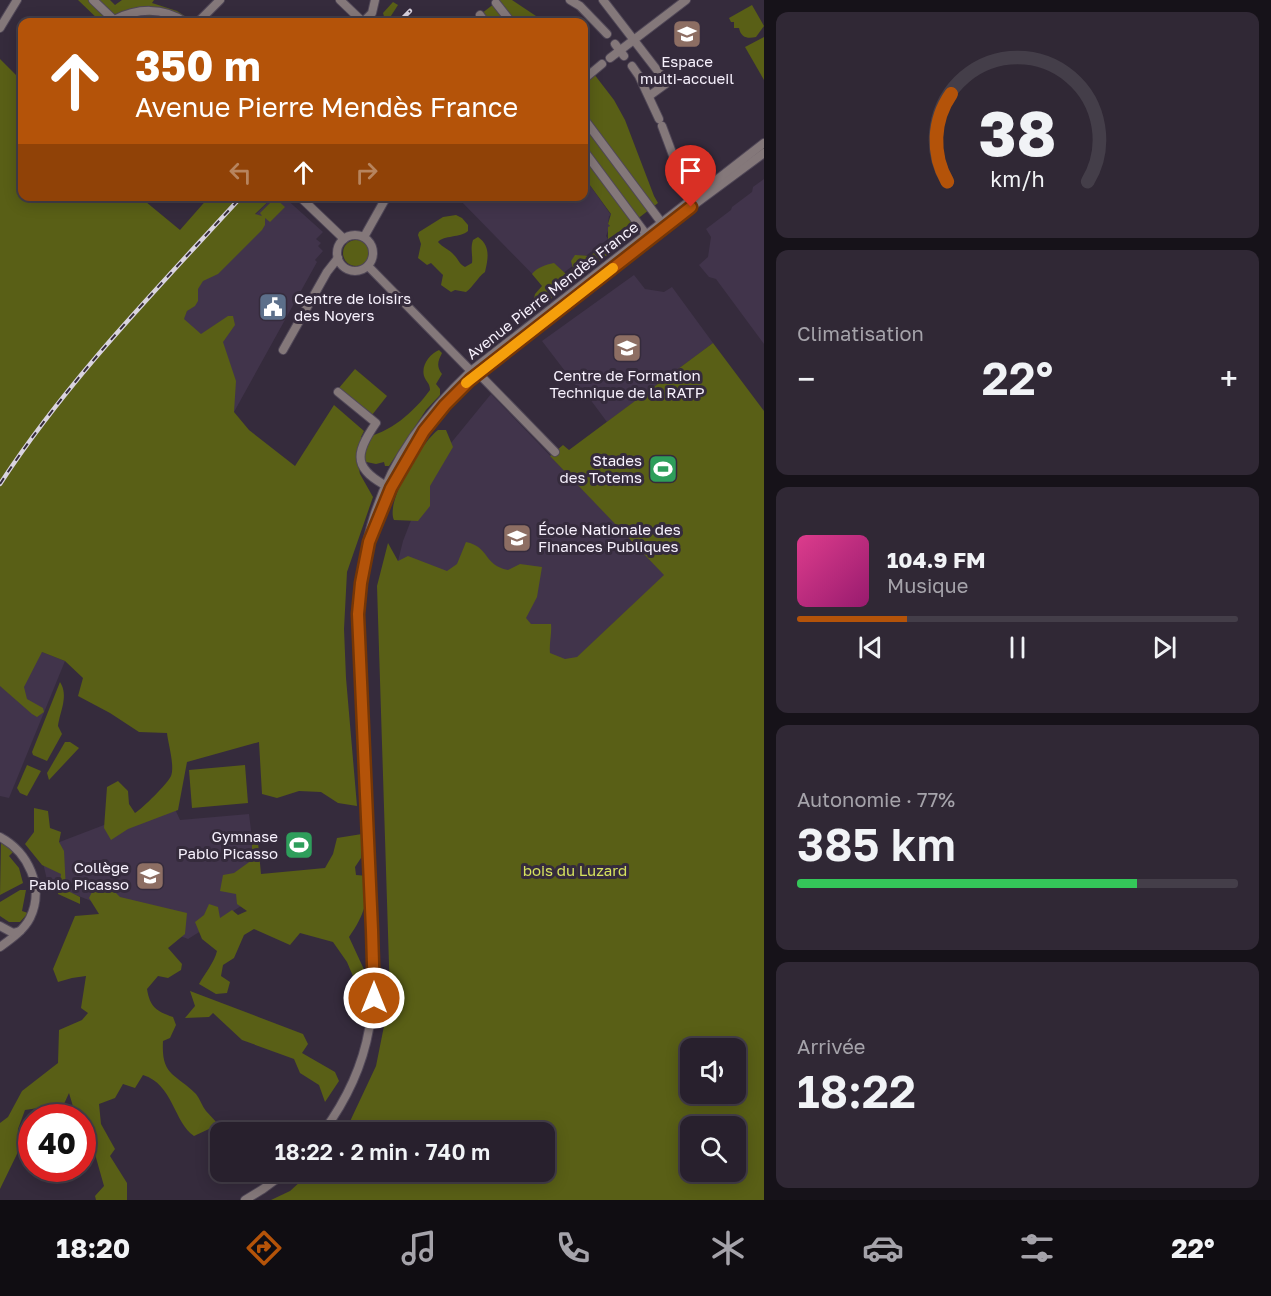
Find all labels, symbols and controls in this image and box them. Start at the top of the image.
school or university icon: Espace multi-accueil [671,18,703,50]
text: 350 m [135,40,261,90]
icon: ahead [36,42,114,120]
place label: Espace multi-accueil [640,52,734,87]
text: Avenue Pierre Mendès France [135,91,518,123]
text: 38 [978,95,1056,170]
pin [665,145,716,207]
icon: arrive [674,154,707,187]
icon: left [224,156,257,189]
icon: ahead [287,156,320,189]
icon: right [350,156,383,189]
text: km/h [990,166,1045,192]
street label: Avenue Pierre Mendès France [463,217,642,363]
place label: Centre de loisirs des Noyers [294,289,411,324]
public building icon: Centre de loisirs des Noyers [257,291,289,323]
text: Climatisation [797,321,924,345]
school or university icon: Centre de Formation Technique de la RATP [611,332,643,364]
text: 22° [982,351,1053,405]
text: − [797,359,815,398]
text: + [1220,359,1238,398]
place label: Centre de Formation Technique de la RATP [550,366,705,401]
place label: Stades des Totems [559,451,642,486]
sports icon: Stades des Totems [647,453,679,485]
place label: École Nationale des Finances Publiques [538,520,681,555]
school or university icon: École Nationale des Finances Publiques [501,522,533,554]
text: 104.9 FM [887,546,986,573]
text: Musique [887,573,968,597]
icon: previous [854,631,887,664]
icon: pause [1001,631,1034,664]
icon: next [1148,631,1181,664]
text: Autonomie · 77% [797,787,955,811]
text: 385 km [797,817,956,871]
place label: Gymnase Pablo Picasso [178,827,278,862]
sports icon: Gymnase Pablo Picasso [283,829,315,861]
place label: Collège Pablo Picasso [29,858,129,893]
school or university icon: Collège Pablo Picasso [134,860,166,892]
park label: bois du Luzard [523,861,627,879]
position arrow [342,966,406,1030]
text: Arrivée [797,1034,865,1058]
map controls [680,1038,746,1182]
button: sound [680,1038,746,1104]
text: 18:22 [797,1064,916,1118]
speed limit sign: 40 [18,1104,96,1182]
button: search [680,1116,746,1182]
text: 18:22 · 2 min · 740 m [275,1138,490,1165]
icon: directions [243,1227,285,1269]
icon: music [398,1227,440,1269]
icon: phone [552,1227,594,1269]
icon: climate [707,1227,749,1269]
icon: car [862,1227,904,1269]
icon: filters [1016,1227,1058,1269]
text: 18:20 [56,1232,130,1264]
text: 22° [1171,1232,1215,1264]

